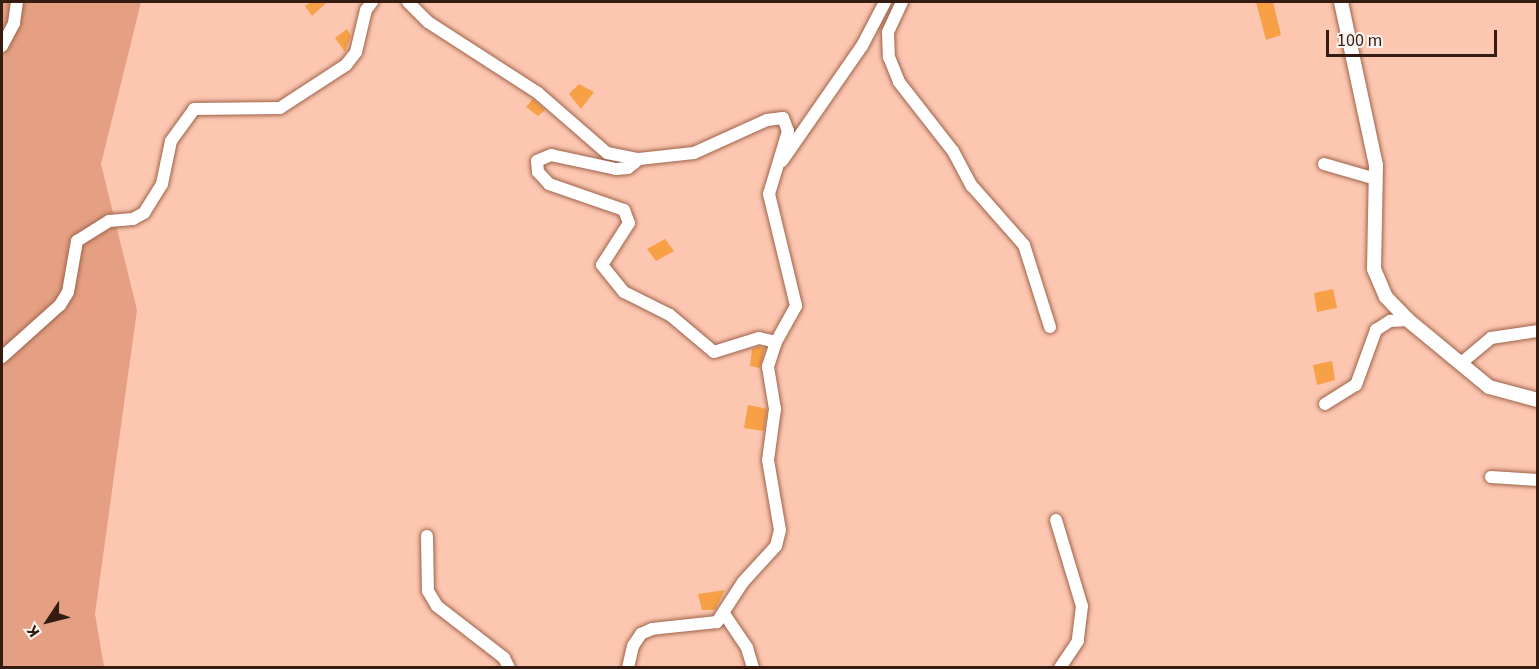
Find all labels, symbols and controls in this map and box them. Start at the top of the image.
scale bar [1329,18,1500,56]
text: 100 m [1337,28,1382,53]
north arrow [18,591,78,651]
text: K [21,621,45,642]

